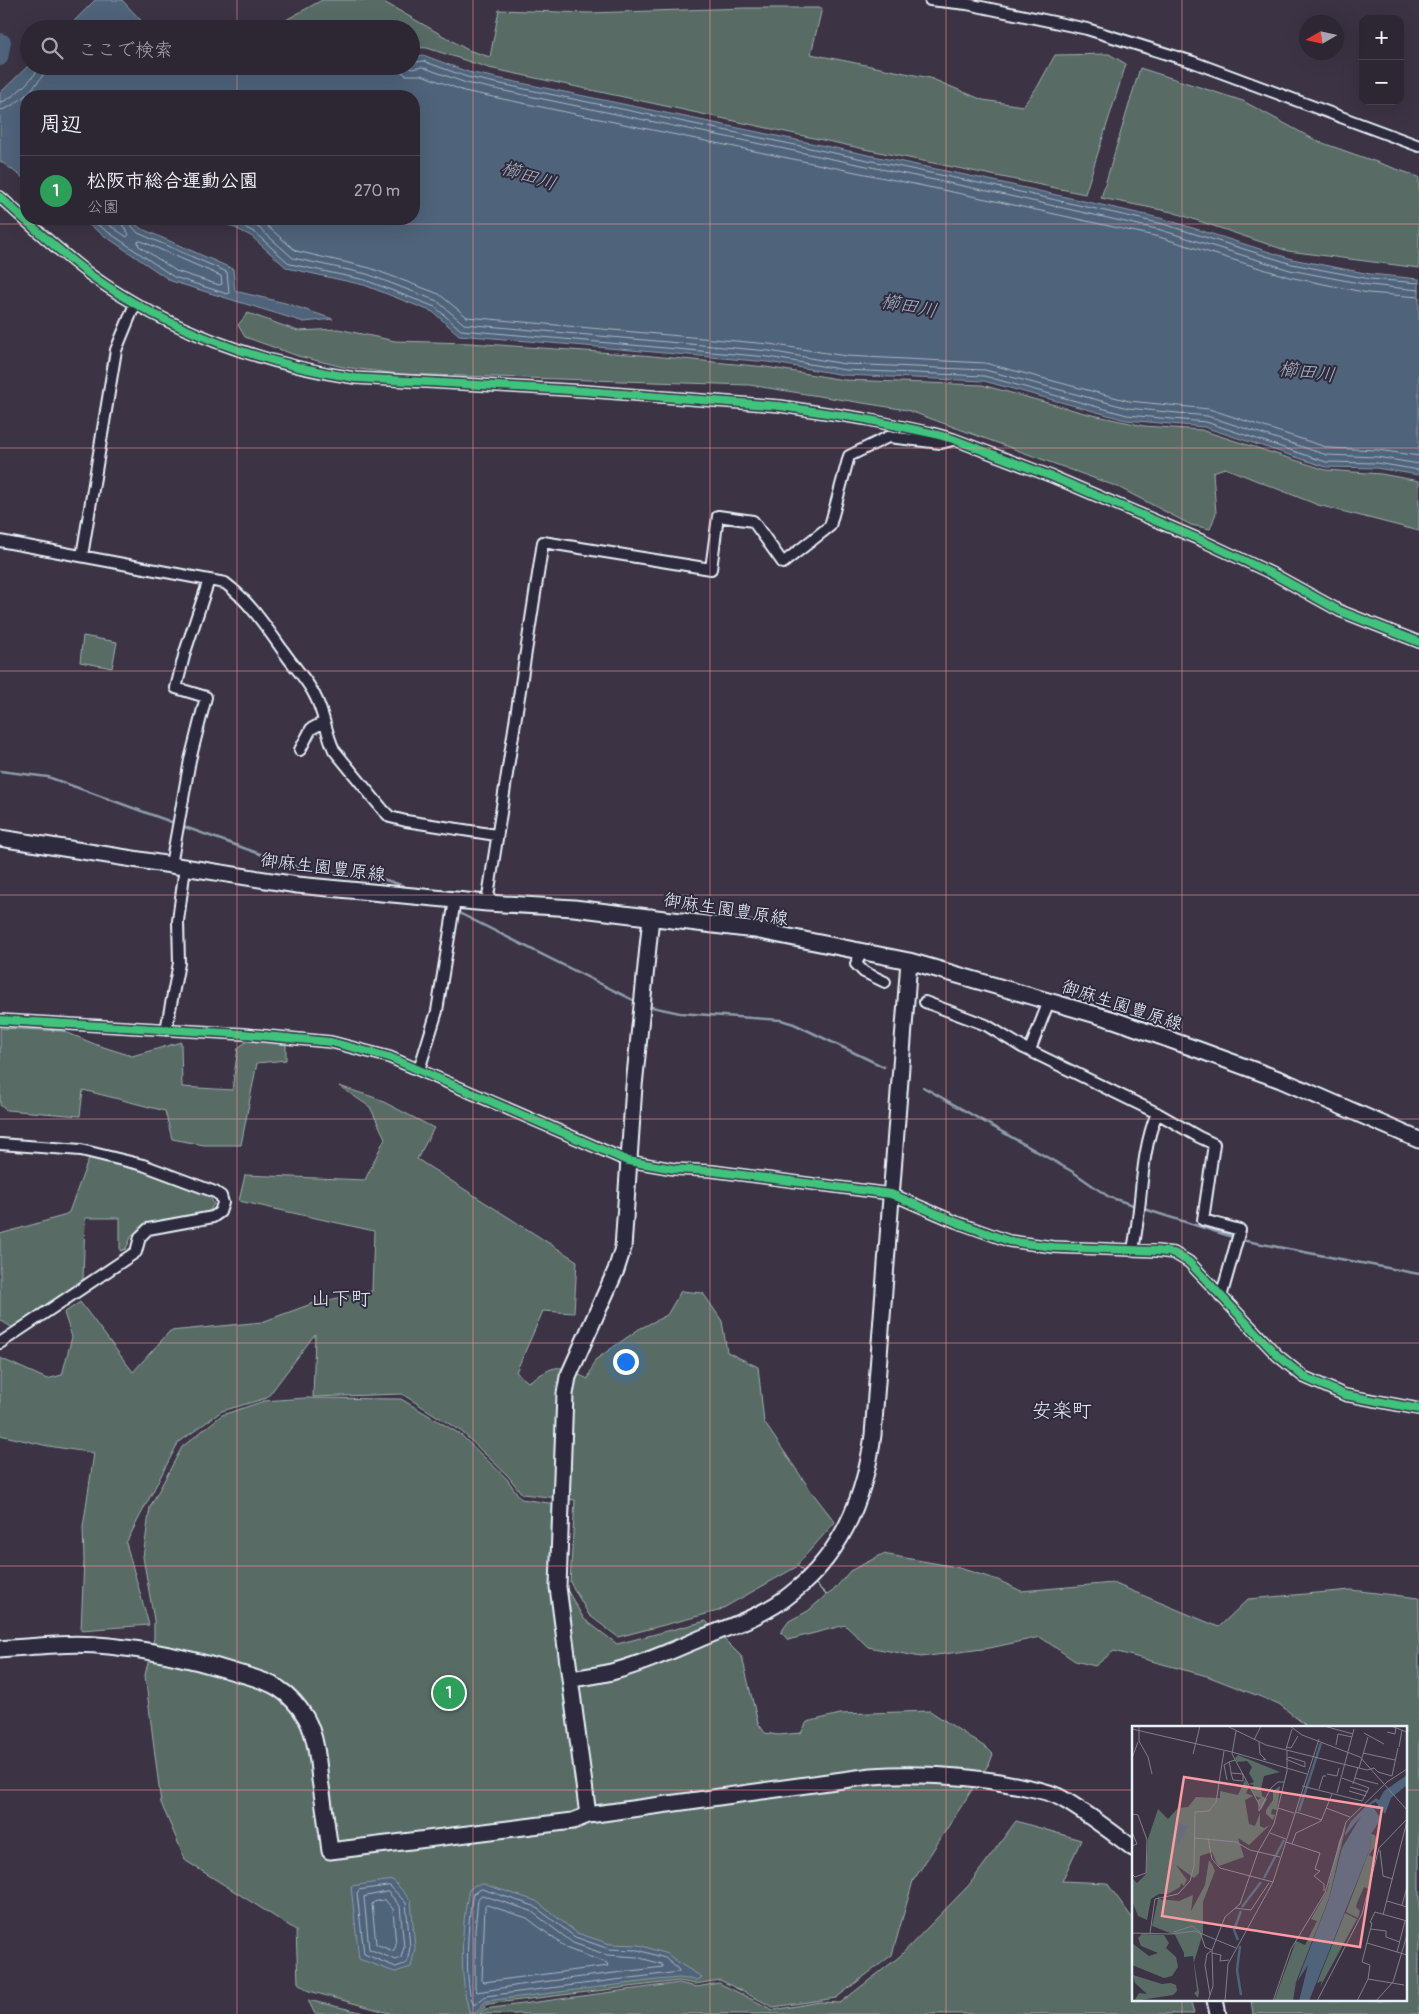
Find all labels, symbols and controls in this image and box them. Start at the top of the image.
north arrow [1299,15,1344,60]
map controls [1359,15,1404,105]
button: + [1359,15,1404,60]
search box [20,20,420,75]
icon: search [38,34,66,62]
text: ここで検索 [78,38,173,62]
button: − [1359,60,1404,105]
text: 周辺 [40,111,82,138]
water label: 櫛田川 [498,156,560,196]
text: 松阪市総合運動公園 [87,169,258,193]
text: 1 [53,181,59,201]
text: 270 m [354,181,400,201]
text: 公園 [87,197,119,217]
water label: 櫛田川 [879,289,939,323]
water label: 櫛田川 [1277,357,1337,387]
street label: 御麻生園豊原線 [259,848,387,887]
street label: 御麻生園豊原線 [662,888,790,931]
street label: 御麻生園豊原線 [1058,975,1185,1036]
district label: 山下町 [311,1286,371,1311]
your location [613,1349,639,1375]
district label: 安楽町 [1032,1398,1092,1423]
pin: 1 [433,1674,465,1712]
inset map [1132,1726,1406,2002]

